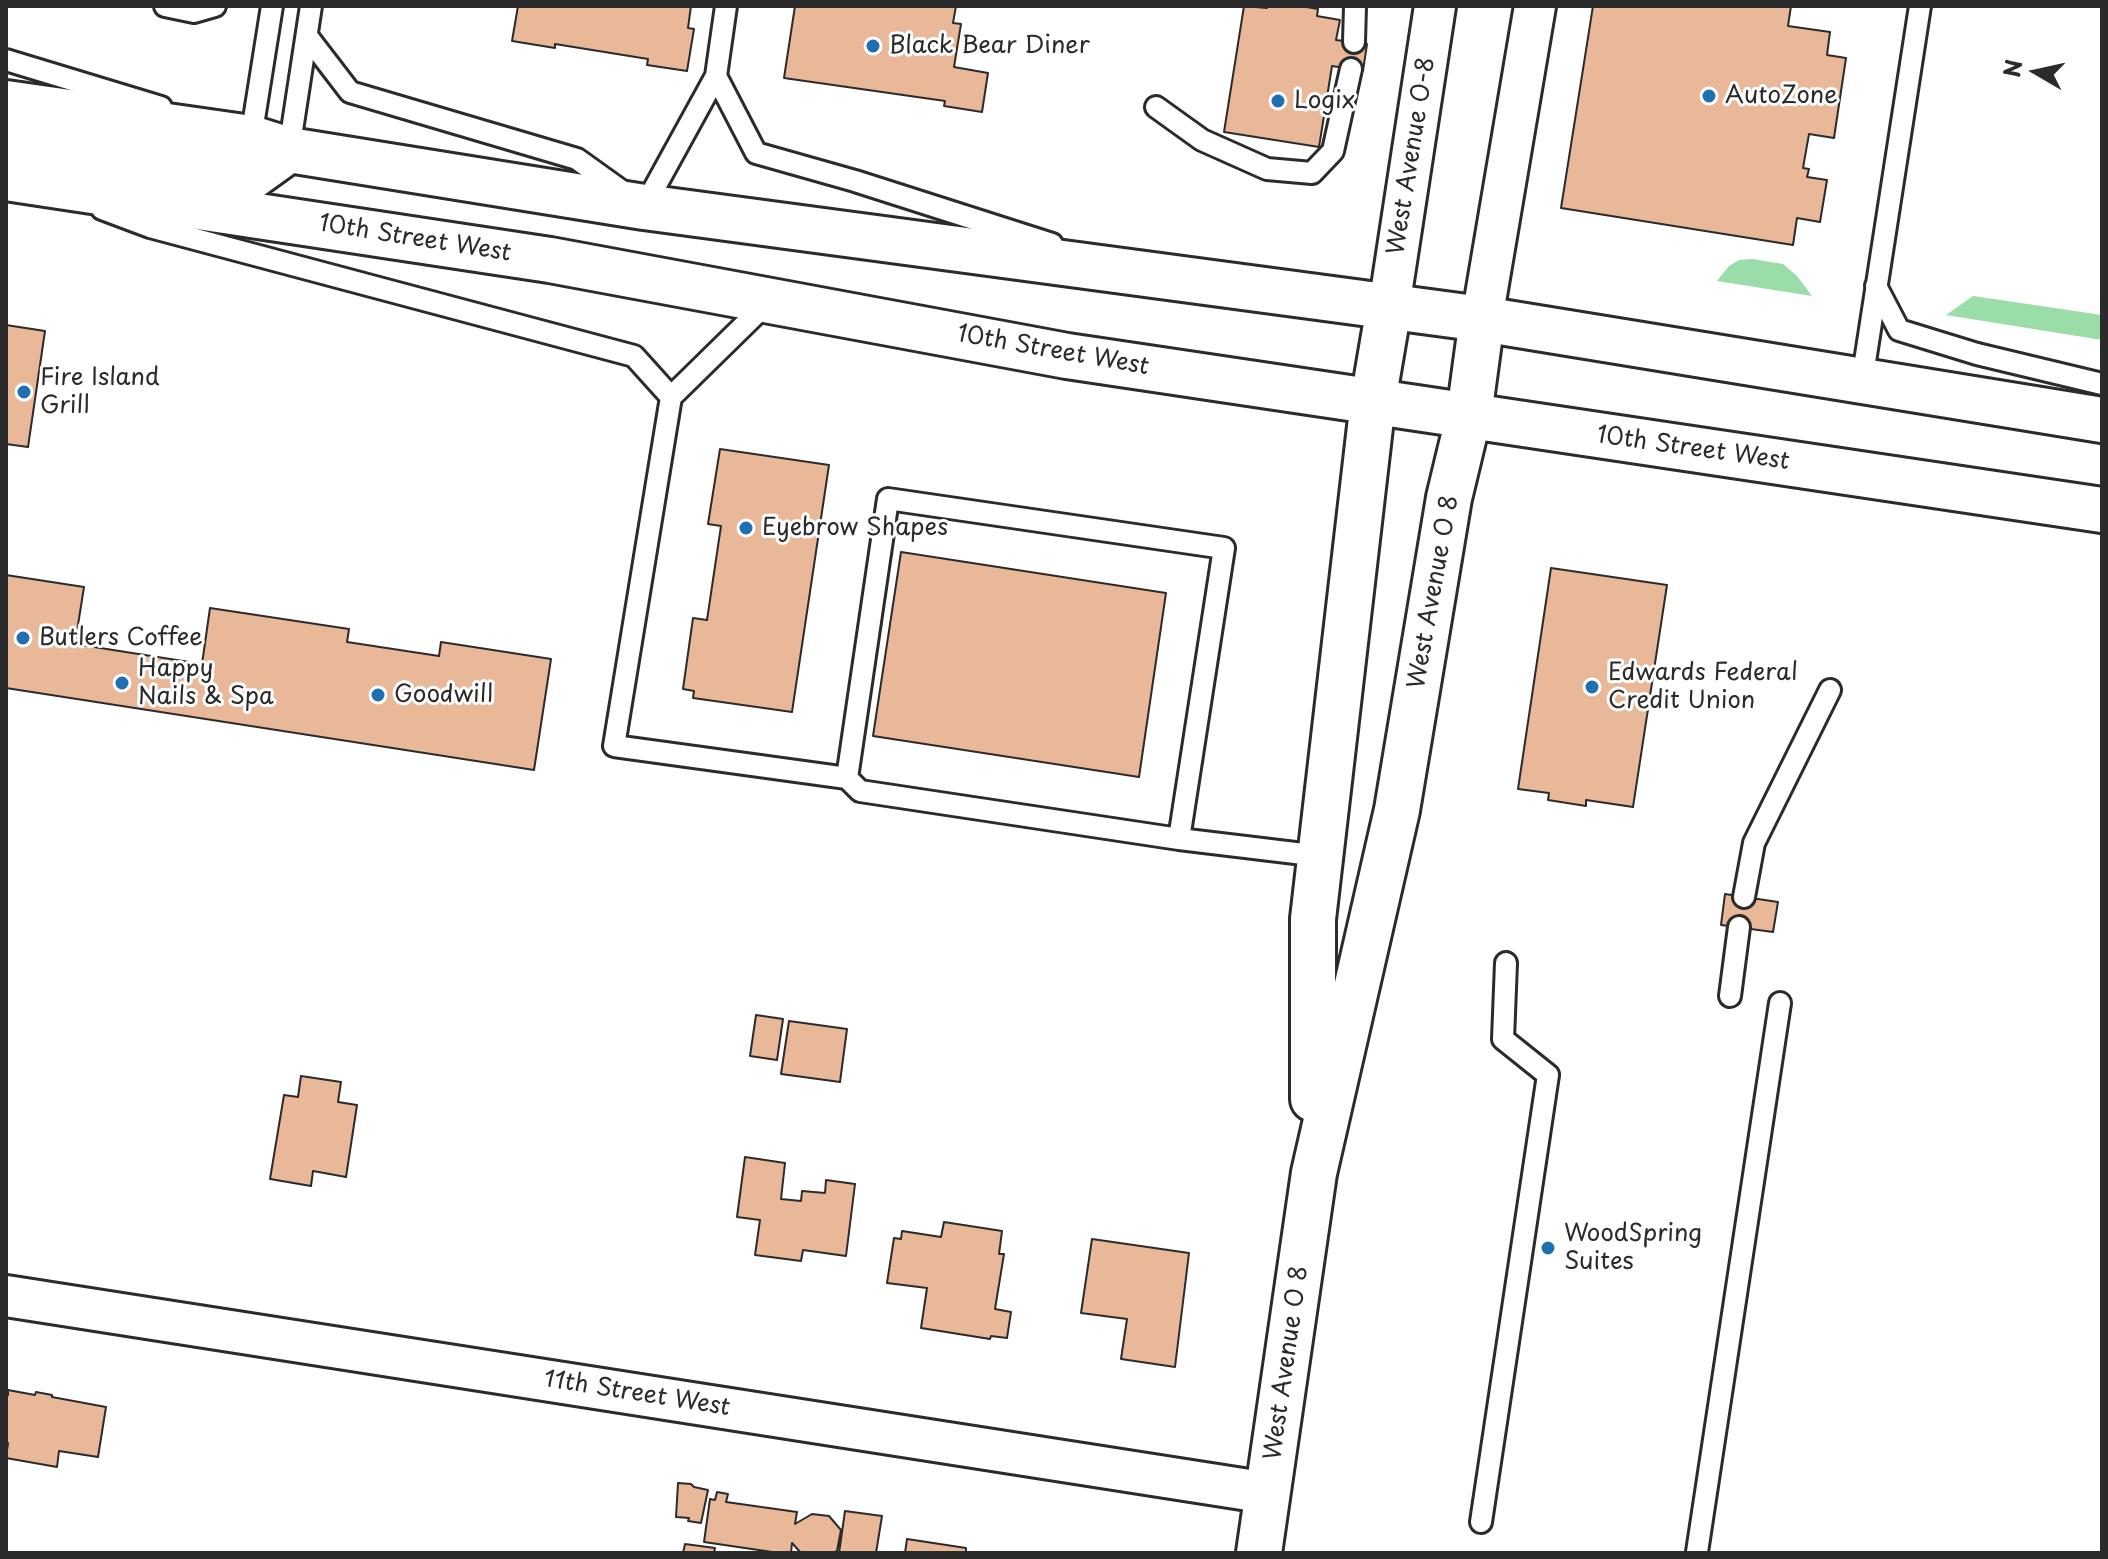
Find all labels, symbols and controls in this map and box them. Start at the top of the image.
place label: Black Bear Diner [889,32,1090,60]
north arrow [1996,32,2076,112]
marker: Black Bear Diner [864,37,882,55]
street label: West Avenue O-8 [1382,55,1442,257]
text: N [1994,57,2029,79]
place label: AutoZone [1725,82,1838,110]
place label: Logix [1294,87,1355,115]
marker: AutoZone [1700,87,1718,105]
marker: Logix [1269,92,1287,110]
street label: 10th Street West [317,210,513,268]
street label: 10th Street West [955,320,1151,382]
place label: Fire Island Grill [40,364,160,420]
marker: Fire Island Grill [15,383,33,401]
street label: 10th Street West [1595,421,1791,477]
street label: West Avenue O 8 [1403,493,1465,691]
place label: Eyebrow Shapes [762,514,948,542]
marker: Eyebrow Shapes [737,519,755,537]
place label: Butlers Coffee [39,624,203,652]
marker: Butlers Coffee [14,629,32,647]
place label: Happy Nails & Spa [138,655,274,711]
place label: Edwards Federal Credit Union [1608,659,1798,715]
marker: Happy Nails & Spa [113,674,131,692]
marker: Edwards Federal Credit Union [1583,678,1601,696]
place label: Goodwill [394,681,493,709]
marker: Goodwill [369,686,387,704]
place label: WoodSpring Suites [1564,1220,1702,1276]
marker: WoodSpring Suites [1539,1239,1557,1257]
street label: West Avenue O 8 [1259,1264,1315,1462]
street label: 11th Street West [542,1365,732,1423]

